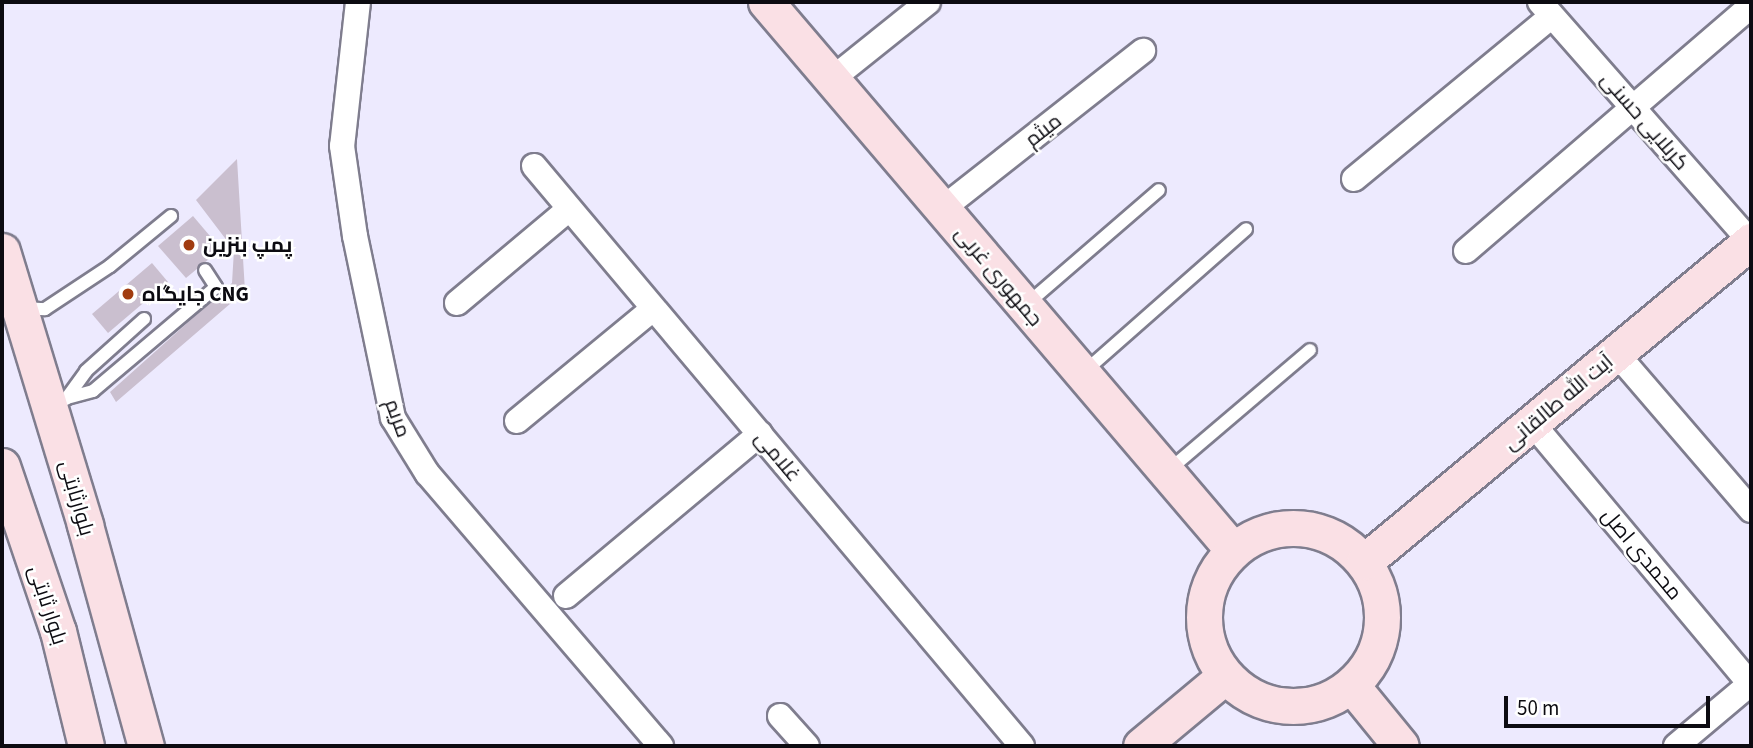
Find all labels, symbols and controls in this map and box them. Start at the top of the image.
street label: کربلایی حسنی [1595,67,1695,175]
street label: میثم [1020,108,1066,152]
street label: جمهوری غربی [950,221,1048,331]
place label: پمپ بنزین [203,232,292,258]
marker: پمپ بنزین [181,237,197,253]
place label: جایگاه CNG [142,281,249,307]
marker: جایگاه CNG [120,286,136,302]
street label: آیت الله طالقانی [1498,349,1618,455]
street label: مریم [379,395,417,441]
street label: غلامی [750,425,806,487]
street label: بلوارثابتی [54,457,100,539]
street label: محمدی اصل [1596,503,1688,605]
street label: بلوار ثابتی [23,562,73,648]
scale bar [1508,682,1714,726]
text: 50 m [1517,693,1559,723]

